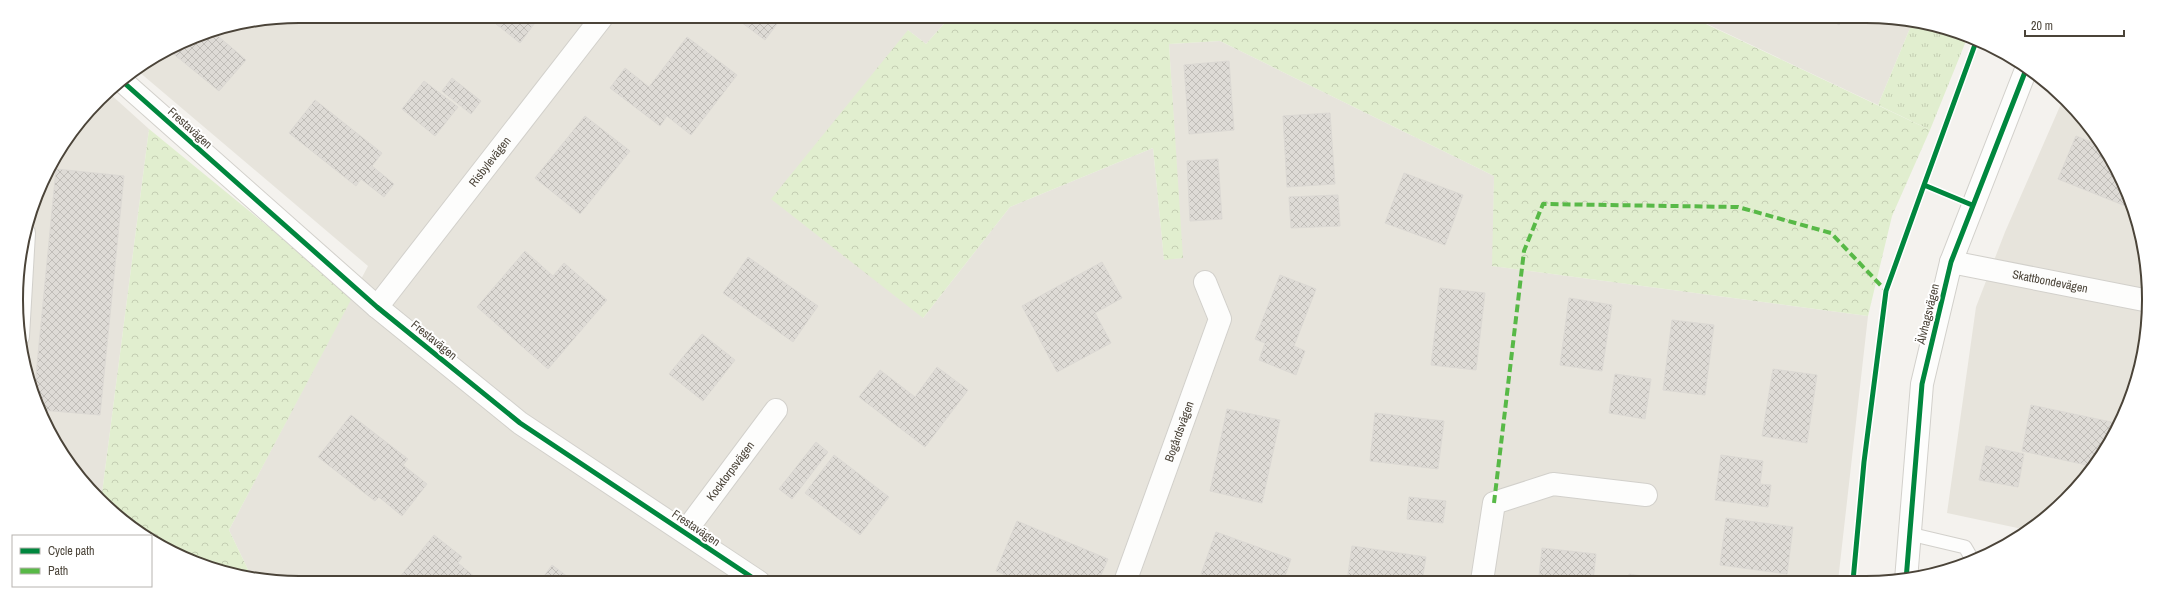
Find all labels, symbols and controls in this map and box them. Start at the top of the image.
scale bar [2025,12,2124,38]
text: 20 m [2031,18,2053,34]
street label: Frestavägen [164,104,216,152]
street label: Risbylevägen [465,133,514,190]
street label: Skattbondevägen [2011,266,2089,297]
street label: Älvhagsvägen [1913,282,1943,347]
street label: Frestavägen [408,317,460,363]
street label: Bogårdsvägen [1161,399,1198,464]
street label: Kocktorpsvägen [703,438,758,504]
street label: Frestavägen [669,506,723,550]
legend [12,535,152,587]
text: Cycle path [48,543,95,559]
text: Path [48,563,68,579]

